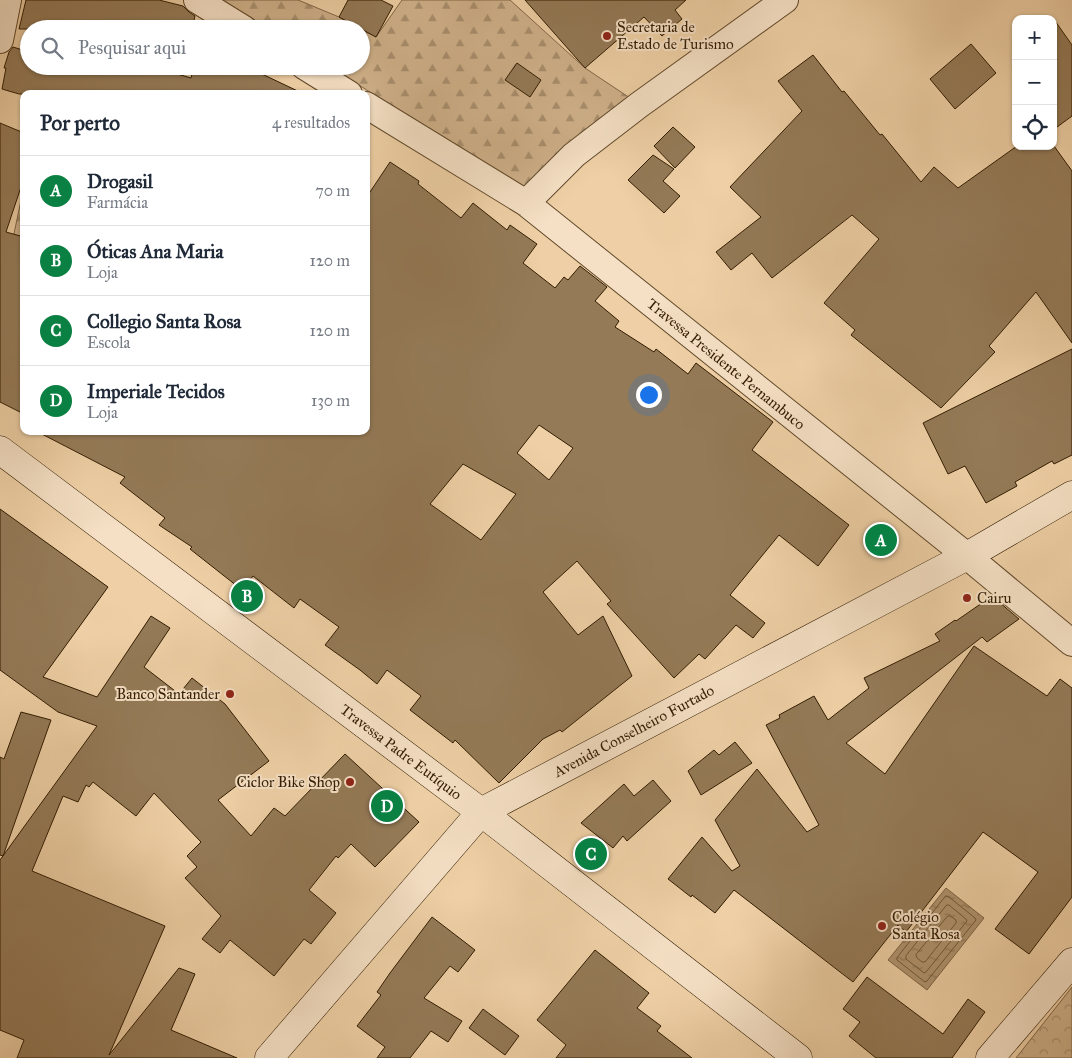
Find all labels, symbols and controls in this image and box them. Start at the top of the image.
map controls [1012,15,1057,150]
button: + [1012,15,1057,60]
place label: Secretaria de Estado de Turismo [617,18,734,53]
search box [20,20,370,75]
marker: Secretaria de Estado de Turismo [601,30,613,42]
icon: search [38,34,66,62]
text: Pesquisar aqui [78,36,186,59]
button: − [1012,60,1057,105]
button: locate [1012,105,1057,150]
text: Por perto [40,110,120,136]
text: 4 resultados [272,113,350,132]
text: Drogasil [87,170,153,193]
text: A [51,181,61,200]
text: 70 m [315,181,350,200]
text: Farmácia [87,193,148,212]
text: Óticas Ana Maria [87,240,224,263]
text: B [51,251,61,270]
text: 120 m [310,251,350,270]
text: Loja [87,263,118,282]
street label: Travessa Presidente Pernambuco [643,295,809,434]
text: Collegio Santa Rosa [87,310,241,333]
text: C [51,321,61,340]
text: 120 m [310,321,350,340]
text: Escola [87,333,130,352]
text: Imperiale Tecidos [87,380,225,403]
your location [636,382,662,408]
text: D [50,391,62,410]
text: 130 m [311,391,350,410]
text: Loja [87,403,118,422]
pin: A [865,521,897,559]
pin: B [231,577,263,615]
place label: Cairu [977,589,1011,607]
marker: Cairu [961,592,973,604]
street label: Avenida Conselheiro Furtado [550,681,718,781]
place label: Banco Santander [116,685,220,703]
marker: Banco Santander [224,688,236,700]
street label: Travessa Padre Eutíquio [336,700,466,805]
place label: Ciclor Bike Shop [237,773,340,791]
marker: Ciclor Bike Shop [344,776,356,788]
pin: D [371,787,403,825]
pin: C [575,835,607,873]
place label: Colégio Santa Rosa [892,908,960,943]
marker: Colégio Santa Rosa [876,920,888,932]

